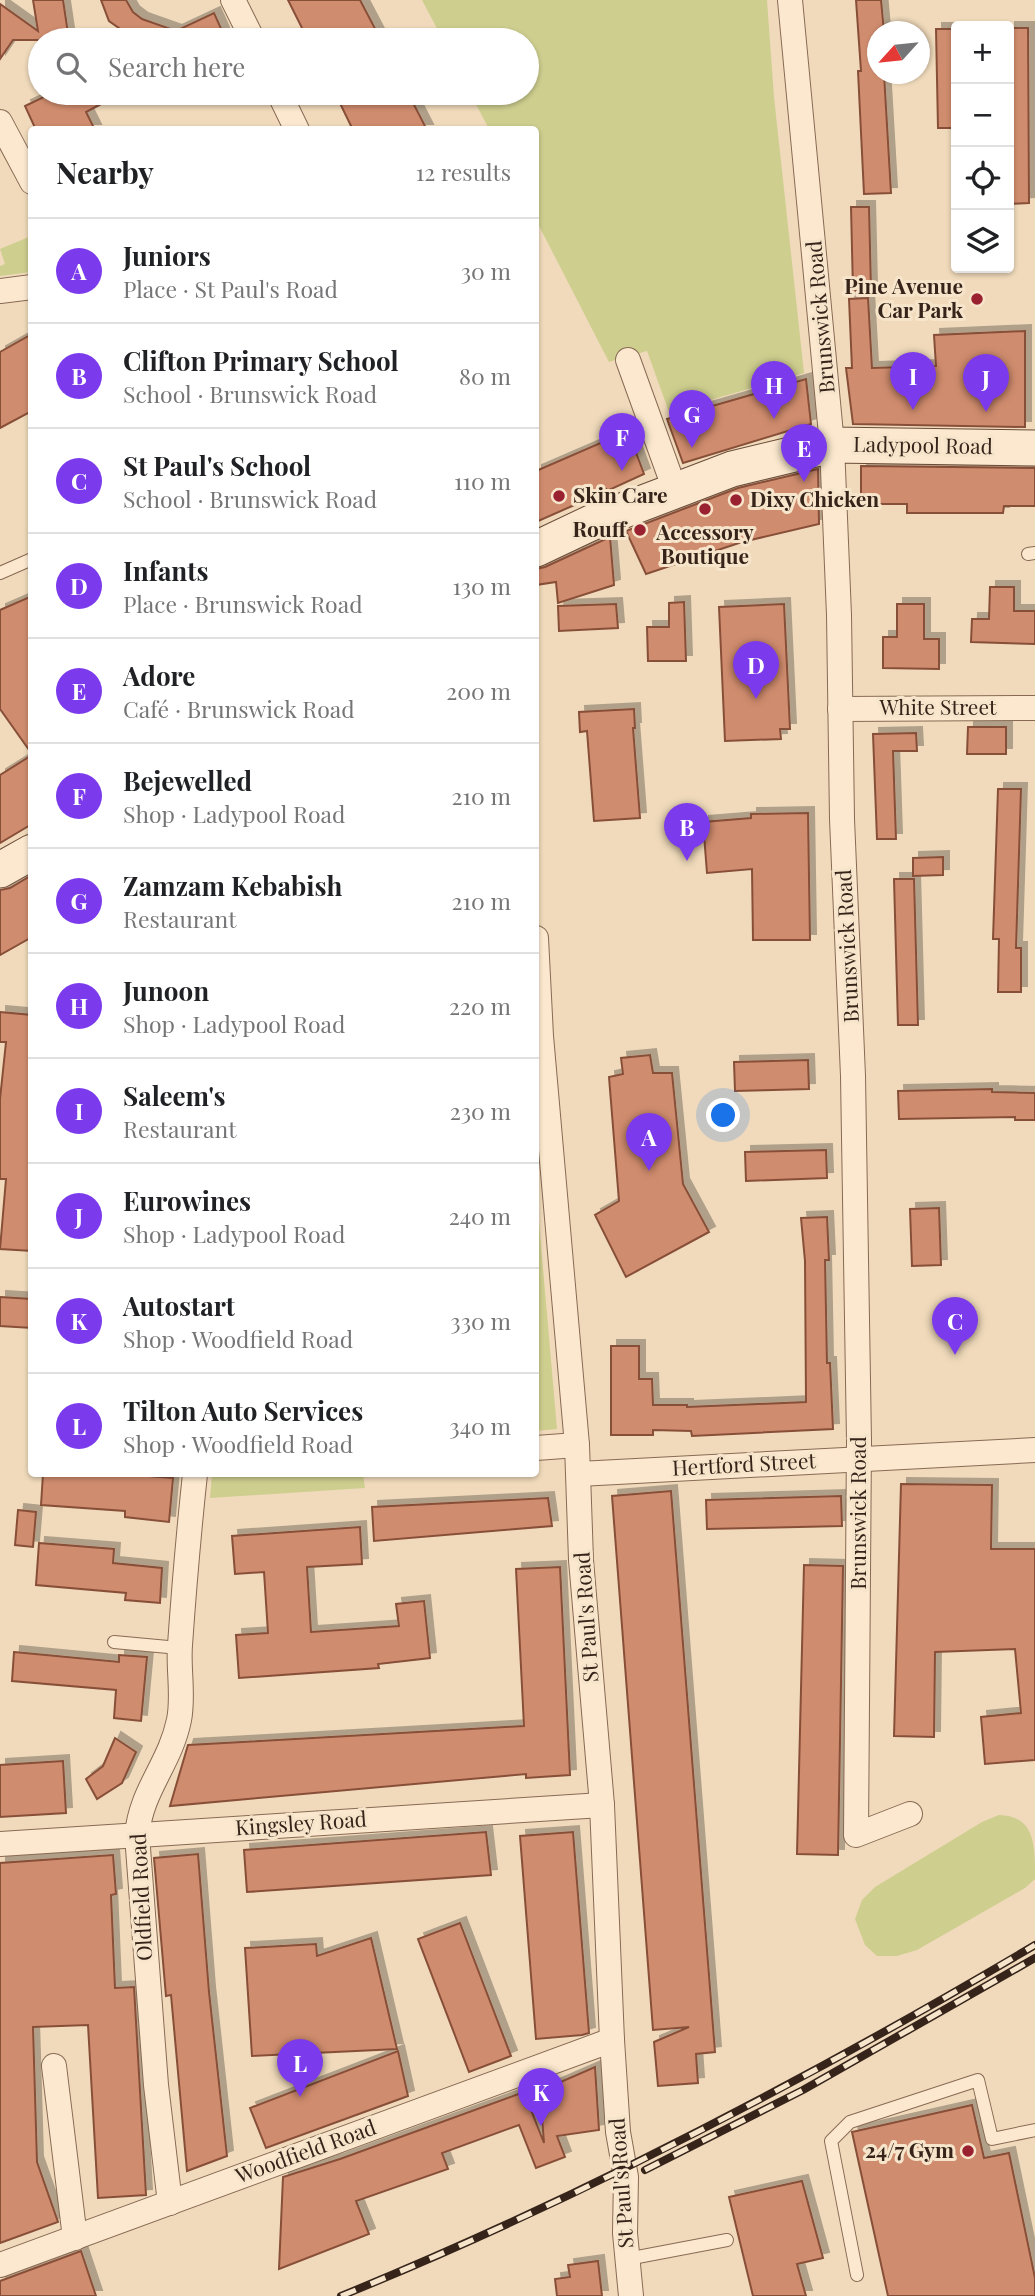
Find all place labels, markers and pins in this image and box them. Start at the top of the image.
place label: Pine Avenue Car Park [844,271,964,323]
marker: Pine Avenue Car Park [969,291,985,307]
pin: I [890,352,936,410]
pin: J [963,354,1009,412]
pin: H [751,361,797,419]
pin: G [669,390,715,448]
pin: F [599,413,645,471]
pin: E [781,424,827,482]
place label: Skin Care [573,480,668,508]
place label: Dixy Chicken [750,484,879,512]
marker: Skin Care [551,488,567,504]
marker: Dixy Chicken [728,492,744,508]
marker: Accessory Boutique [697,501,713,517]
place label: Rouff [573,514,628,542]
place label: Accessory Boutique [655,517,754,569]
marker: Rouff [632,522,648,538]
pin: D [733,641,779,699]
pin: B [664,803,710,861]
pin: A [626,1113,672,1171]
pin: C [932,1297,978,1355]
pin: L [277,2039,323,2097]
pin: K [518,2068,564,2126]
place label: 24/7 Gym [865,2135,954,2163]
marker: 24/7 Gym [960,2143,976,2159]

